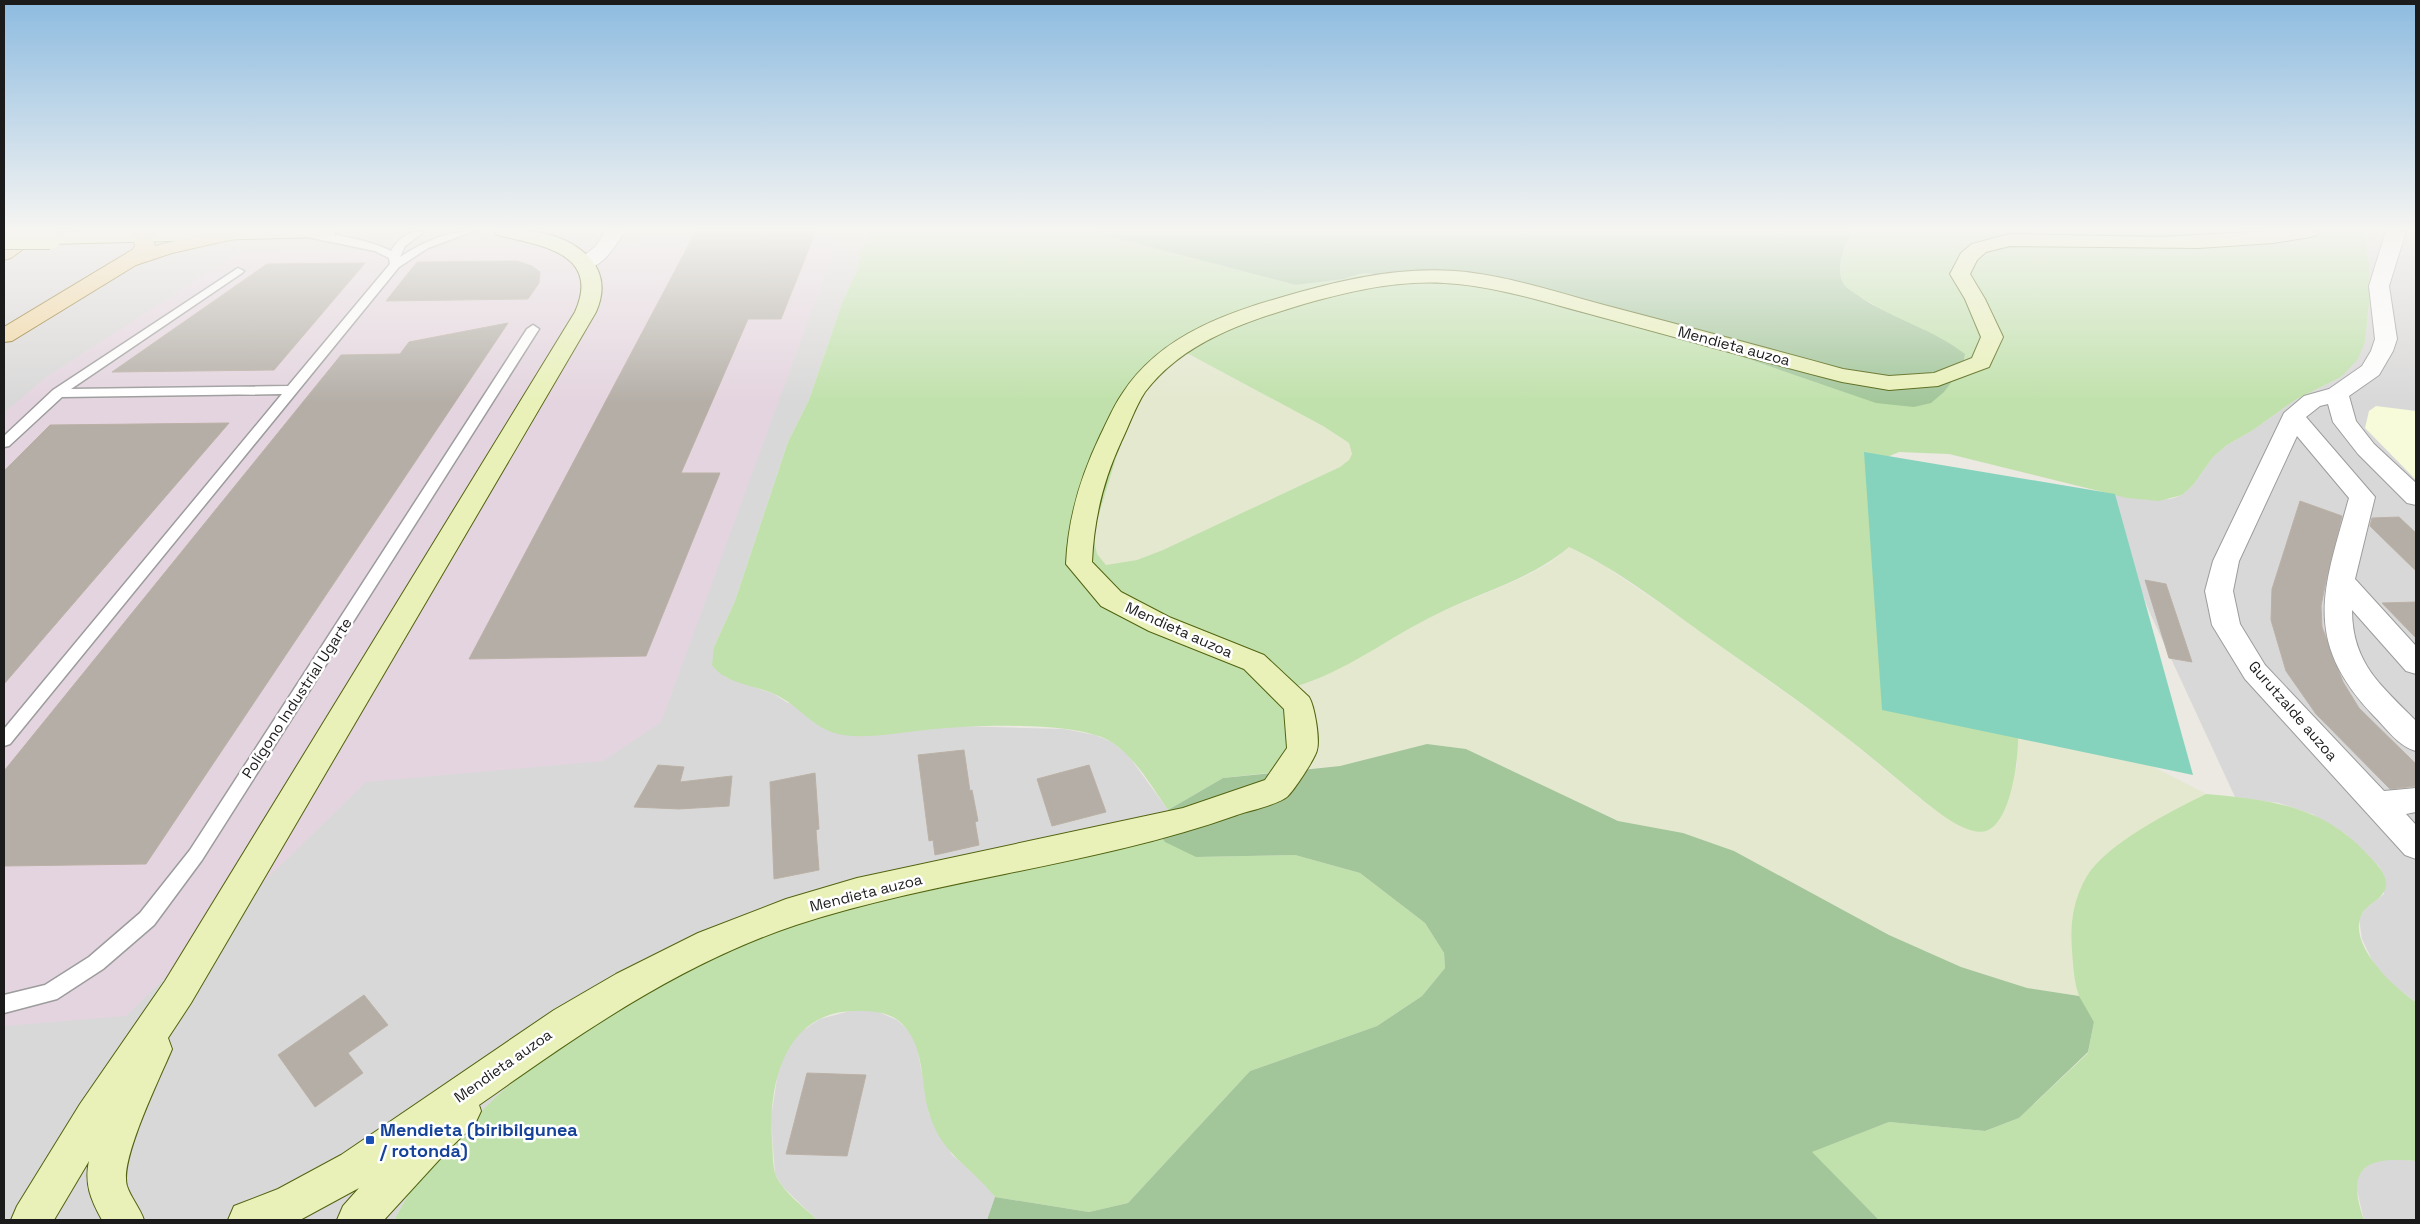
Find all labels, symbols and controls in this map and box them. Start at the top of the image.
street label: Mendieta auzoa [1676,321,1793,370]
street label: Mendieta auzoa [1123,597,1236,662]
street label: Polígono Industrial Ugarte [237,614,356,782]
street label: Gurutzalde auzoa [2245,657,2342,765]
street label: Mendieta auzoa [808,869,924,916]
street label: Mendieta auzoa [450,1025,556,1106]
place label: Mendieta (biribilgunea / rotonda) [379,1118,578,1162]
marker: Mendieta (biribilgunea / rotonda) [364,1134,376,1146]

